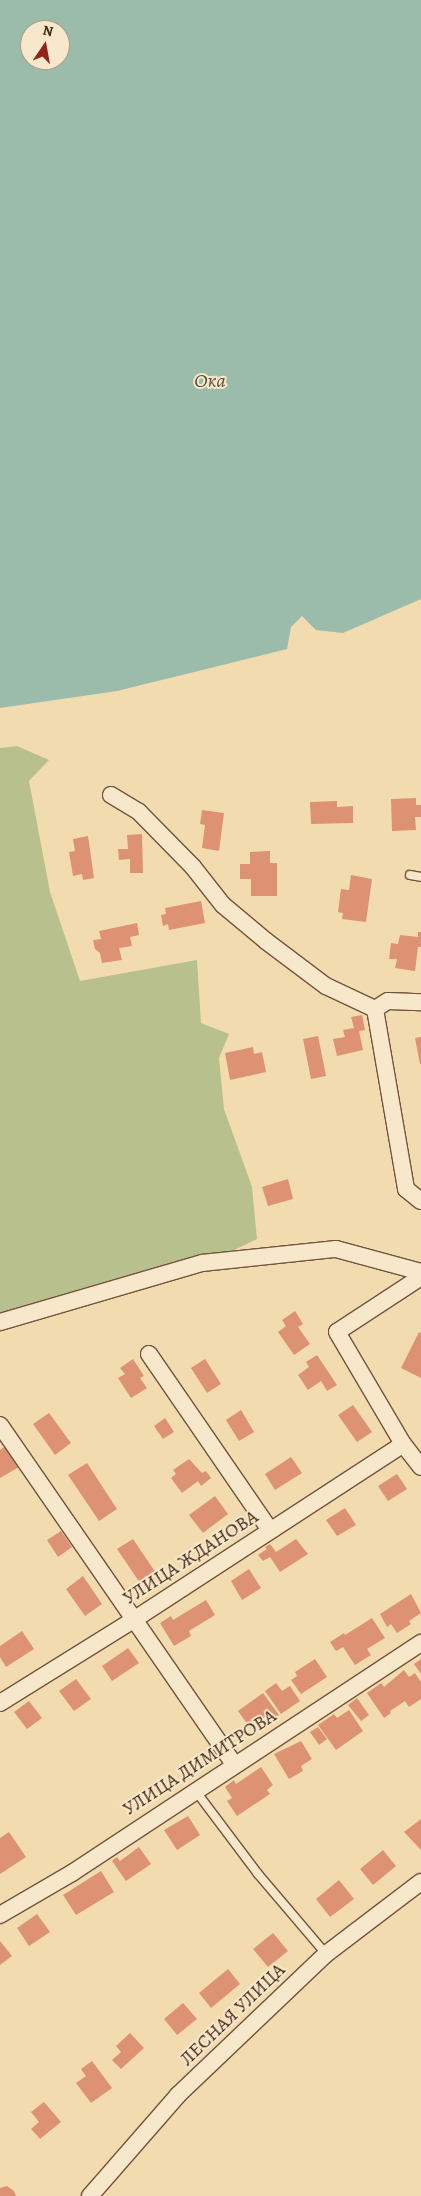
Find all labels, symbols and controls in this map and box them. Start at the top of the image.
north arrow [20,20,70,70]
text: N [41,20,55,41]
water label: Ока [194,368,226,392]
street label: УЛИЦА ЖДАНОВА [119,1506,263,1610]
street label: УЛИЦА ДИМИТРОВА [119,1705,281,1821]
street label: ЛЕСНАЯ УЛИЦА [176,1959,290,2071]

